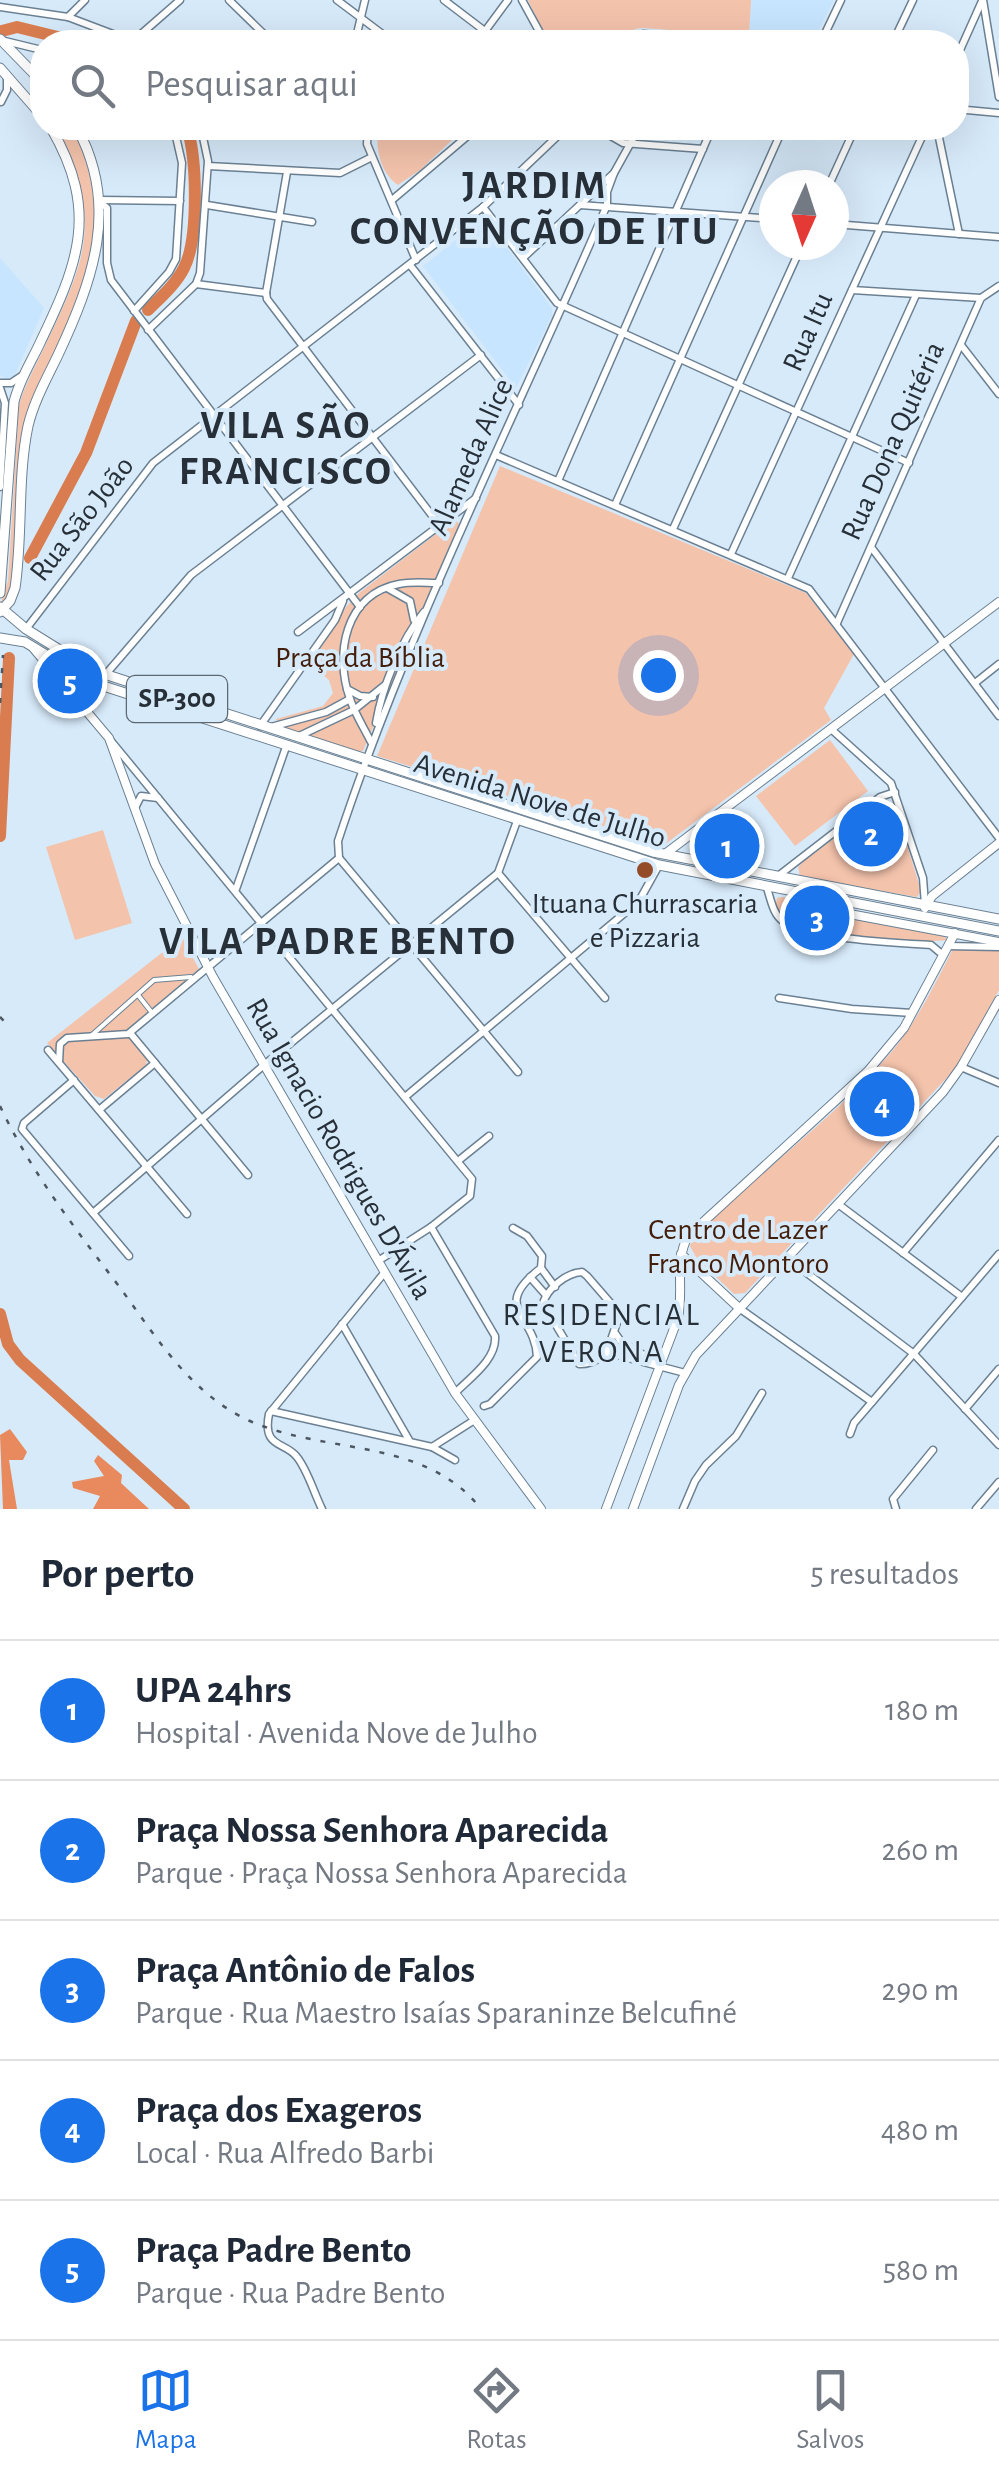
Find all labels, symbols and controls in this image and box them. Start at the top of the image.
search box [30,30,969,140]
icon: search [65,58,120,113]
text: Pesquisar aqui [145,66,358,104]
district label: JARDIM CONVENÇÃO DE ITU [350,166,720,252]
north arrow [759,170,849,260]
street label: Rua Itu [777,288,839,376]
street label: Rua Dona Quitéria [836,337,950,545]
street label: Alameda Alice [423,374,519,540]
district label: VILA SÃO FRANCISCO [179,402,393,492]
street label: Rua São João [24,451,140,587]
park label: Praça da Bíblia [275,643,445,673]
pin: 5 [38,644,102,718]
your location [633,650,684,701]
road number: SP-300 [127,676,227,722]
street label: Avenida Nove de Julho [411,748,669,854]
pin: 2 [838,796,904,872]
pin: 1 [694,808,760,884]
marker: Ituana Churrascaria e Pizzaria [634,859,656,881]
pin: 3 [784,880,850,956]
place label: Ituana Churrascaria e Pizzaria [532,889,758,953]
district label: VILA PADRE BENTO [159,922,517,962]
street label: Rua Ignacio Rodrigues D'Ávila [240,992,439,1305]
pin: 4 [850,1066,914,1142]
park label: Centro de Lazer Franco Montoro [647,1215,829,1279]
district label: RESIDENCIAL VERONA [503,1299,701,1368]
text: Por perto [40,1553,194,1595]
text: 5 resultados [810,1558,959,1590]
text: UPA 24hrs [135,1672,292,1710]
text: 1 [67,1694,78,1726]
text: 180 m [885,1694,959,1726]
text: Hospital · Avenida Nove de Julho [135,1717,538,1749]
text: Praça Nossa Senhora Aparecida [135,1812,609,1850]
text: 2 [65,1834,80,1866]
text: 260 m [882,1834,959,1866]
text: Parque · Praça Nossa Senhora Aparecida [135,1857,627,1889]
text: Praça Antônio de Falos [135,1952,475,1990]
text: 3 [66,1974,79,2006]
text: 290 m [882,1974,959,2006]
text: Parque · Rua Maestro Isaías Sparaninze Belcufiné [135,1997,737,2029]
text: Praça dos Exageros [135,2092,422,2130]
text: 4 [64,2114,81,2146]
text: 480 m [881,2114,959,2146]
text: Local · Rua Alfredo Barbi [135,2137,435,2169]
text: Praça Padre Bento [135,2232,412,2270]
text: 5 [66,2254,79,2286]
text: 580 m [883,2254,959,2286]
text: Parque · Rua Padre Bento [135,2277,445,2309]
tab: Mapa [135,2363,197,2457]
tab: Rotas [466,2363,527,2457]
tab: Salvos [796,2363,864,2457]

